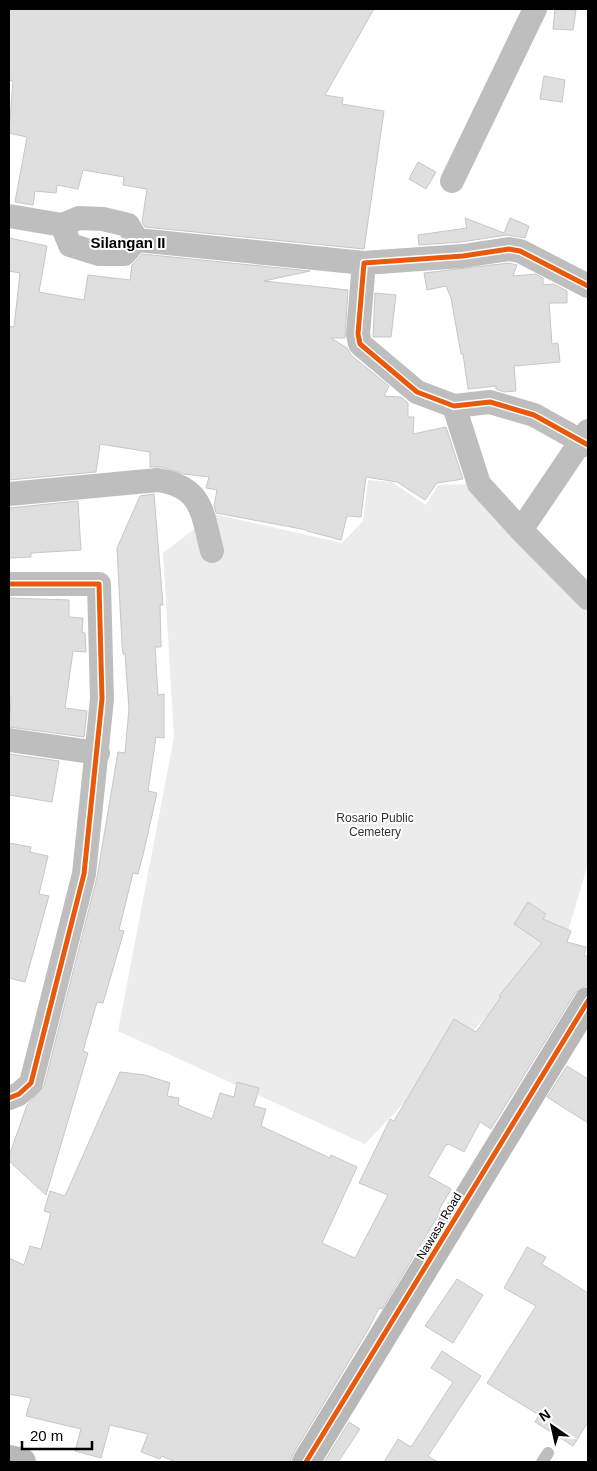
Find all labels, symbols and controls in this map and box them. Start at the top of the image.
district label: Silangan II [90,234,166,251]
park label: Rosario Public Cemetery [336,811,414,839]
street label: Nawasa Road [414,1190,464,1262]
north arrow [527,1401,577,1451]
text: N [536,1406,553,1425]
scale bar [22,1418,92,1450]
text: 20 m [30,1427,63,1444]

